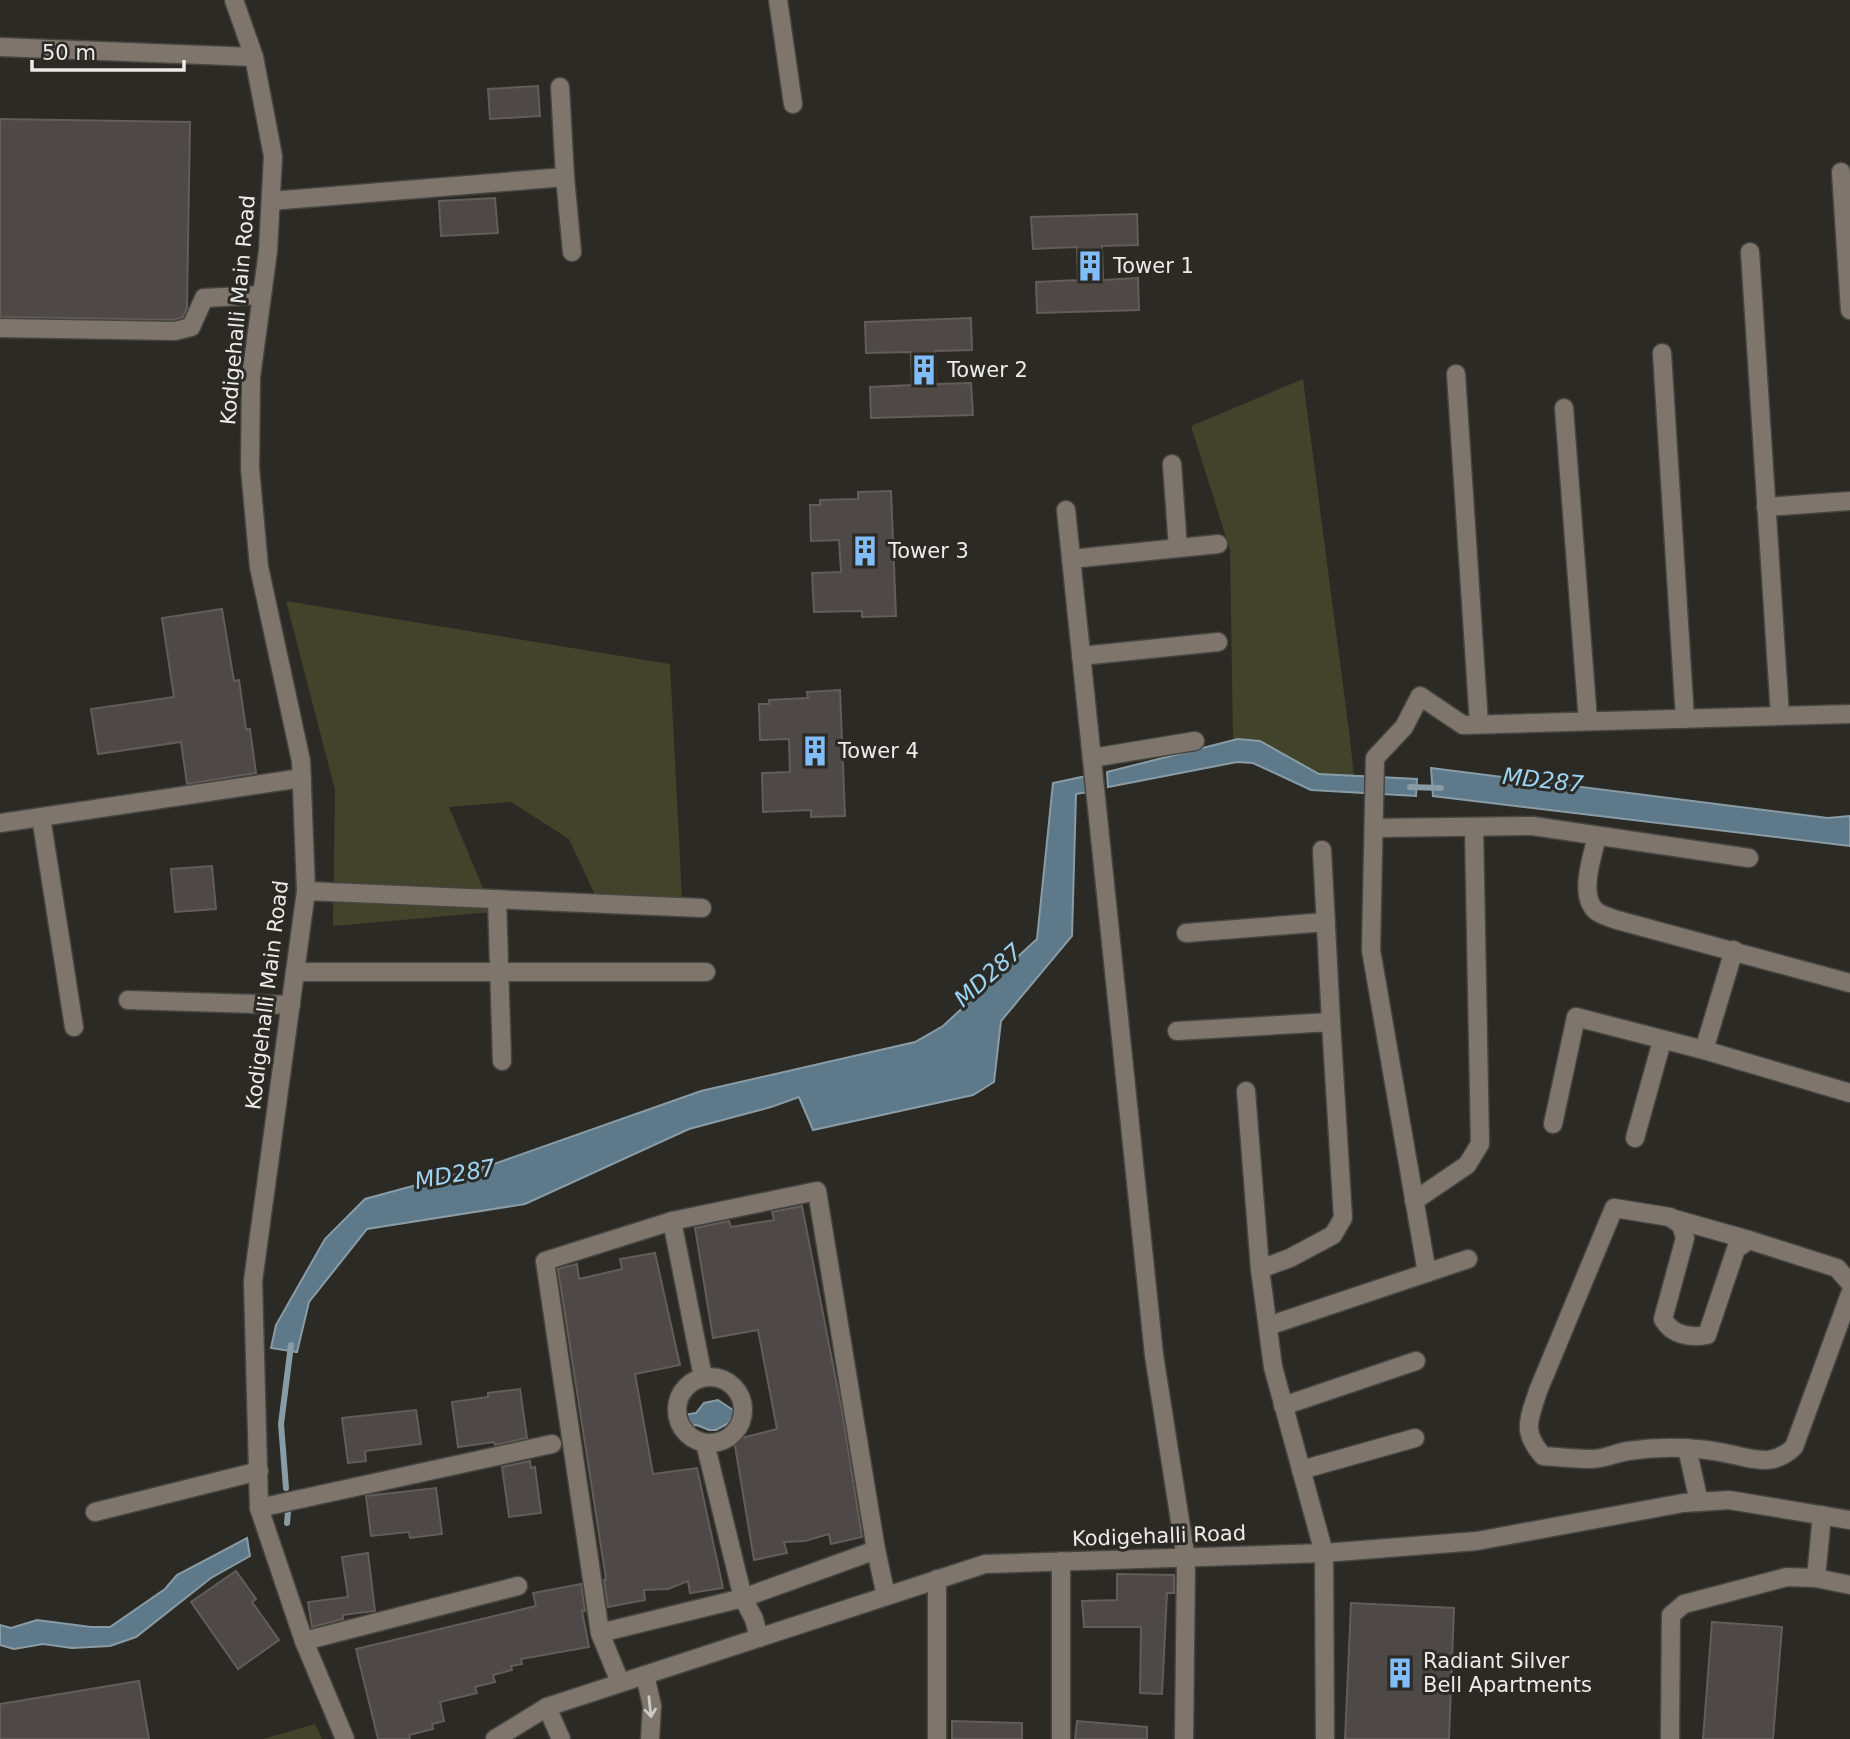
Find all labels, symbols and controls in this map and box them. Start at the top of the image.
scale bar [32,28,184,72]
text: 50 m [42,41,96,65]
street label: Kodigehalli Main Road [216,194,260,426]
building icon: Tower 1 [1073,249,1107,283]
place label: Tower 1 [1112,254,1194,278]
building icon: Tower 2 [907,353,941,387]
place label: Tower 2 [946,358,1028,382]
building icon: Tower 3 [848,534,882,568]
place label: Tower 3 [887,539,969,563]
building icon: Tower 4 [798,734,832,768]
place label: Tower 4 [837,739,919,763]
water label: MD287 [1501,763,1585,797]
street label: Kodigehalli Main Road [241,879,293,1111]
water label: MD287 [949,938,1027,1012]
water label: MD287 [413,1154,498,1194]
street label: Kodigehalli Road [1072,1521,1246,1551]
place label: Radiant Silver Bell Apartments [1423,1649,1592,1697]
building icon: Radiant Silver Bell Apartments [1383,1656,1417,1690]
one-way arrow [644,1695,657,1718]

